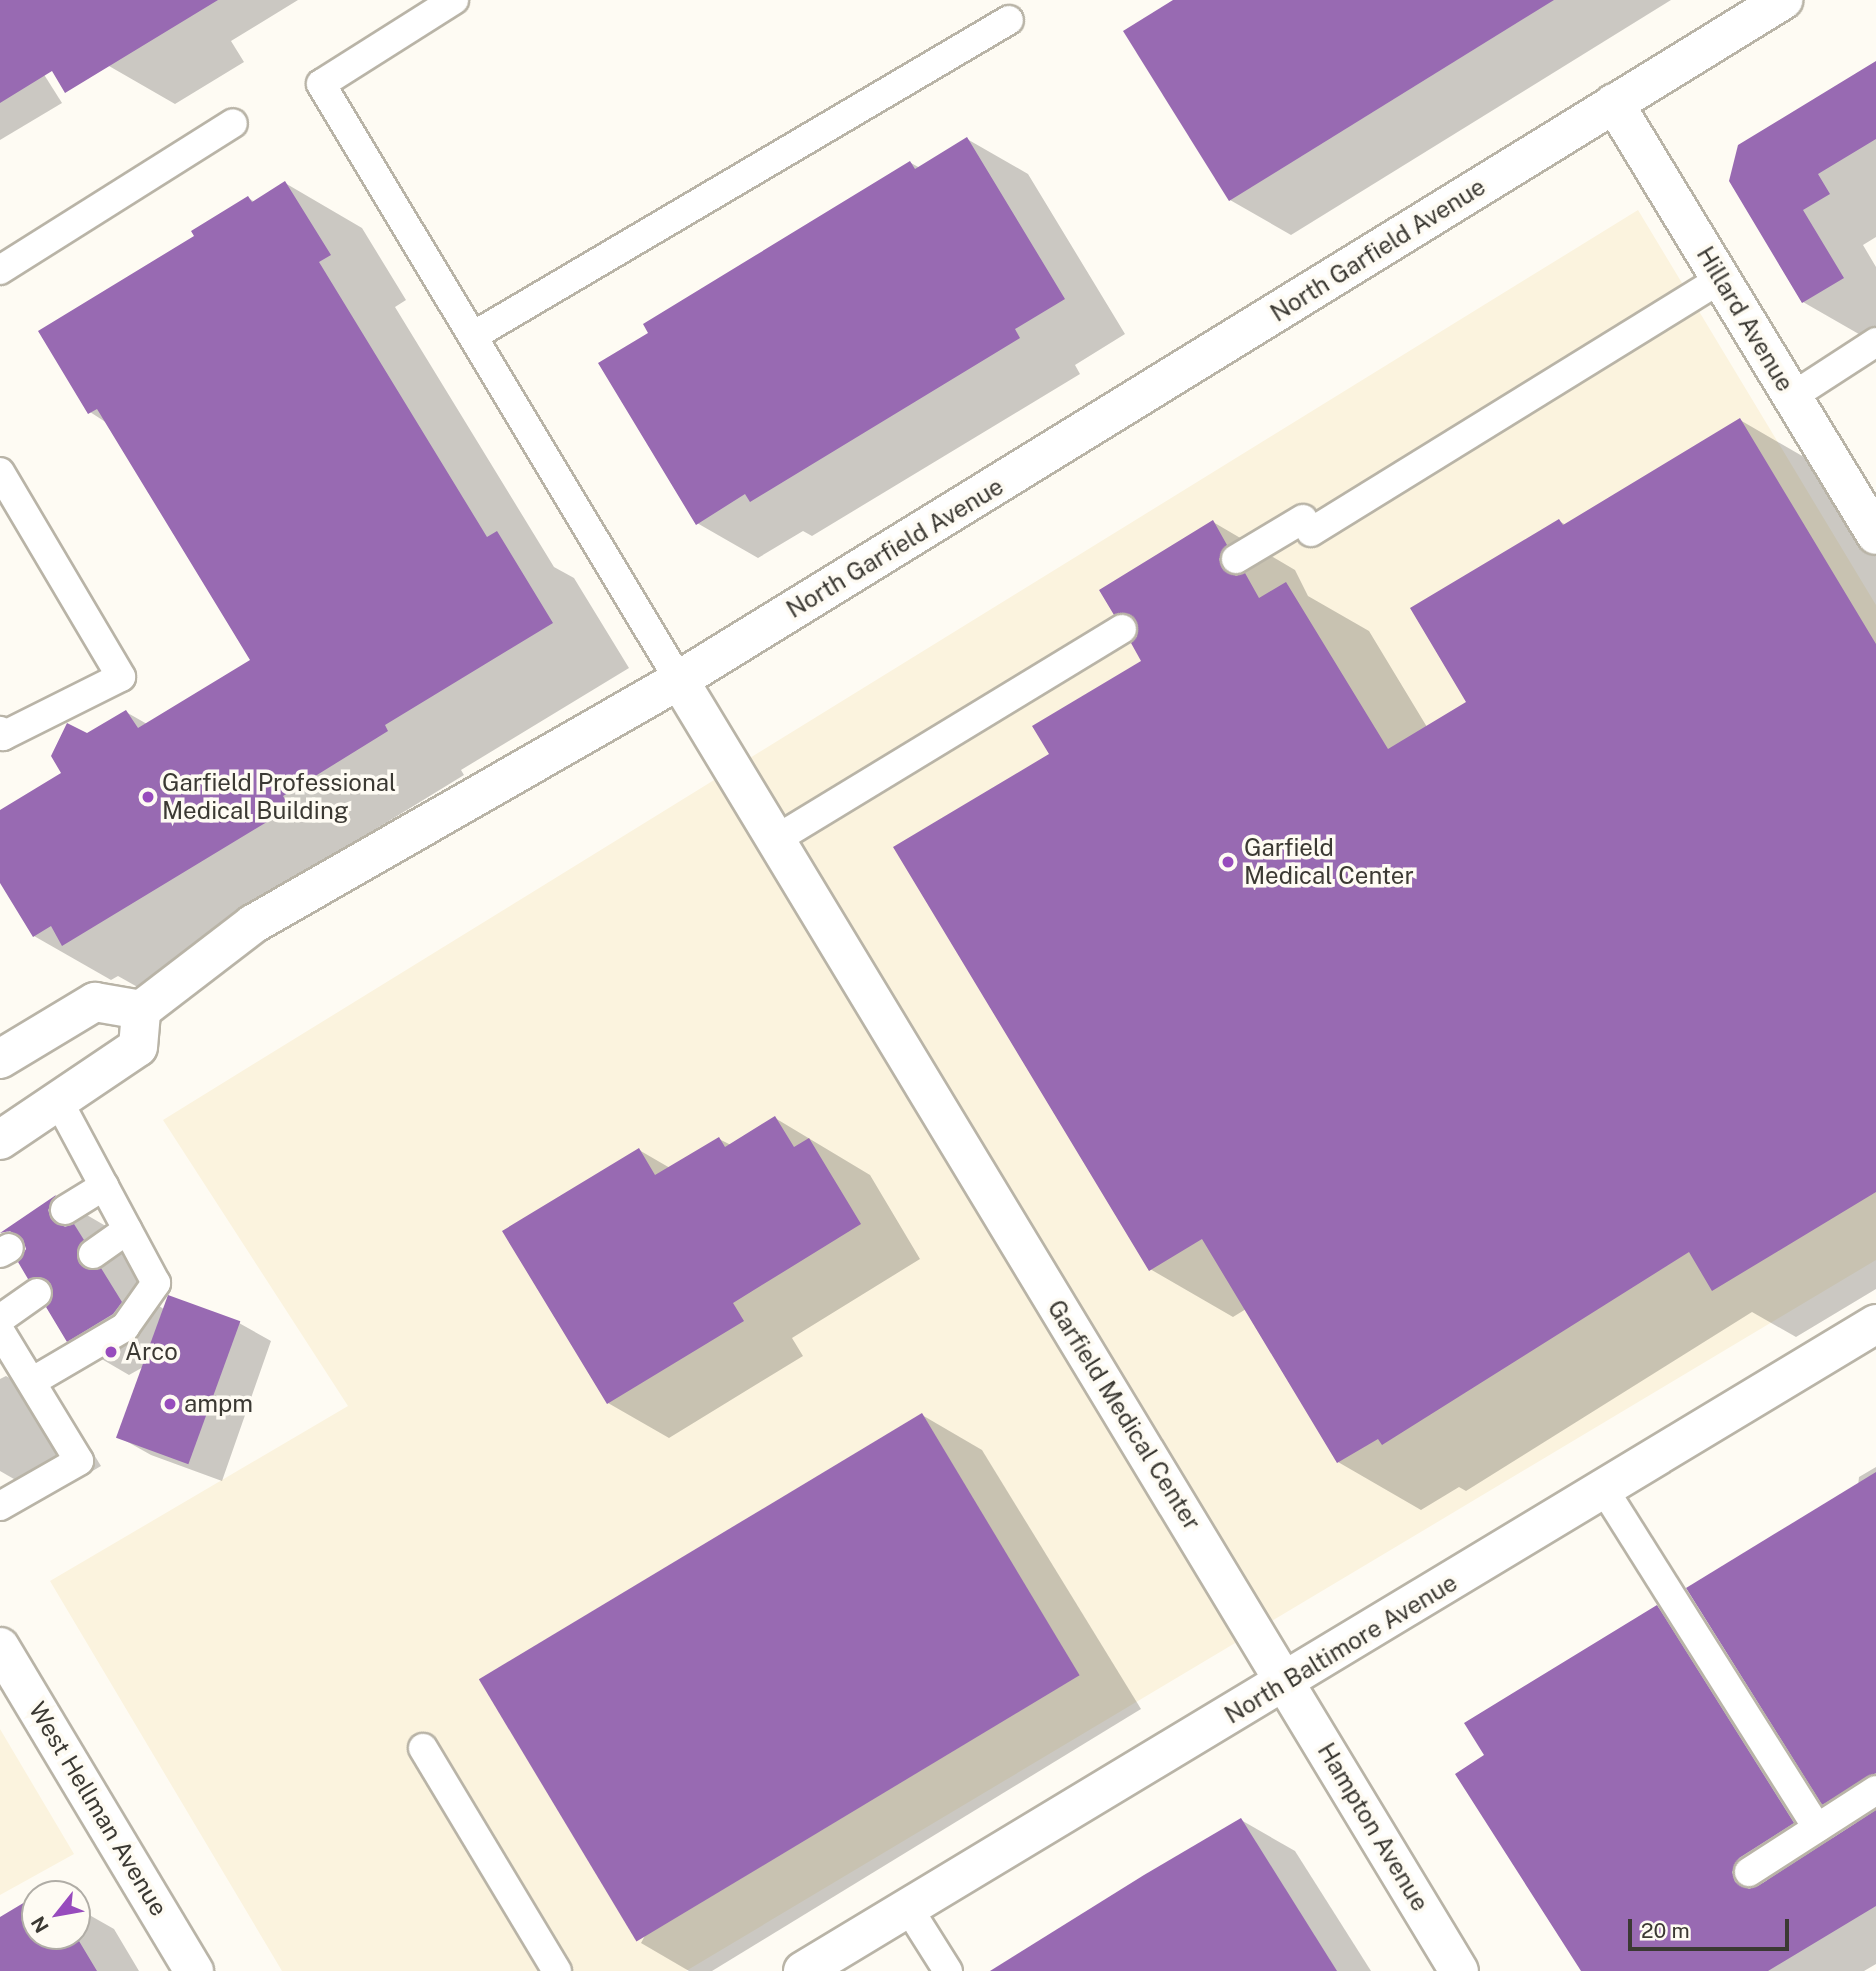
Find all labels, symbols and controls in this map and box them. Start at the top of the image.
street label: North Garfield Avenue [1265,172,1491,328]
street label: Hillard Avenue [1691,241,1799,397]
street label: North Garfield Avenue [781,472,1009,624]
place label: Garfield Professional Medical Building [162,769,396,825]
marker: Garfield Professional Medical Building [140,789,156,805]
place label: Garfield Medical Center [1244,834,1414,890]
marker: Garfield Medical Center [1218,852,1238,872]
street label: Garfield Medical Center [1041,1295,1207,1535]
place label: Arco [125,1338,178,1366]
marker: Arco [103,1344,119,1360]
place label: ampm [184,1390,253,1418]
marker: ampm [162,1396,178,1412]
street label: North Baltimore Avenue [1220,1568,1462,1730]
street label: West Hellman Avenue [23,1697,173,1921]
street label: Hampton Avenue [1312,1738,1434,1916]
north arrow [21,1880,91,1950]
scale bar [1631,1904,1792,1948]
text: N [26,1913,53,1937]
text: 20 m [1641,1918,1690,1943]

